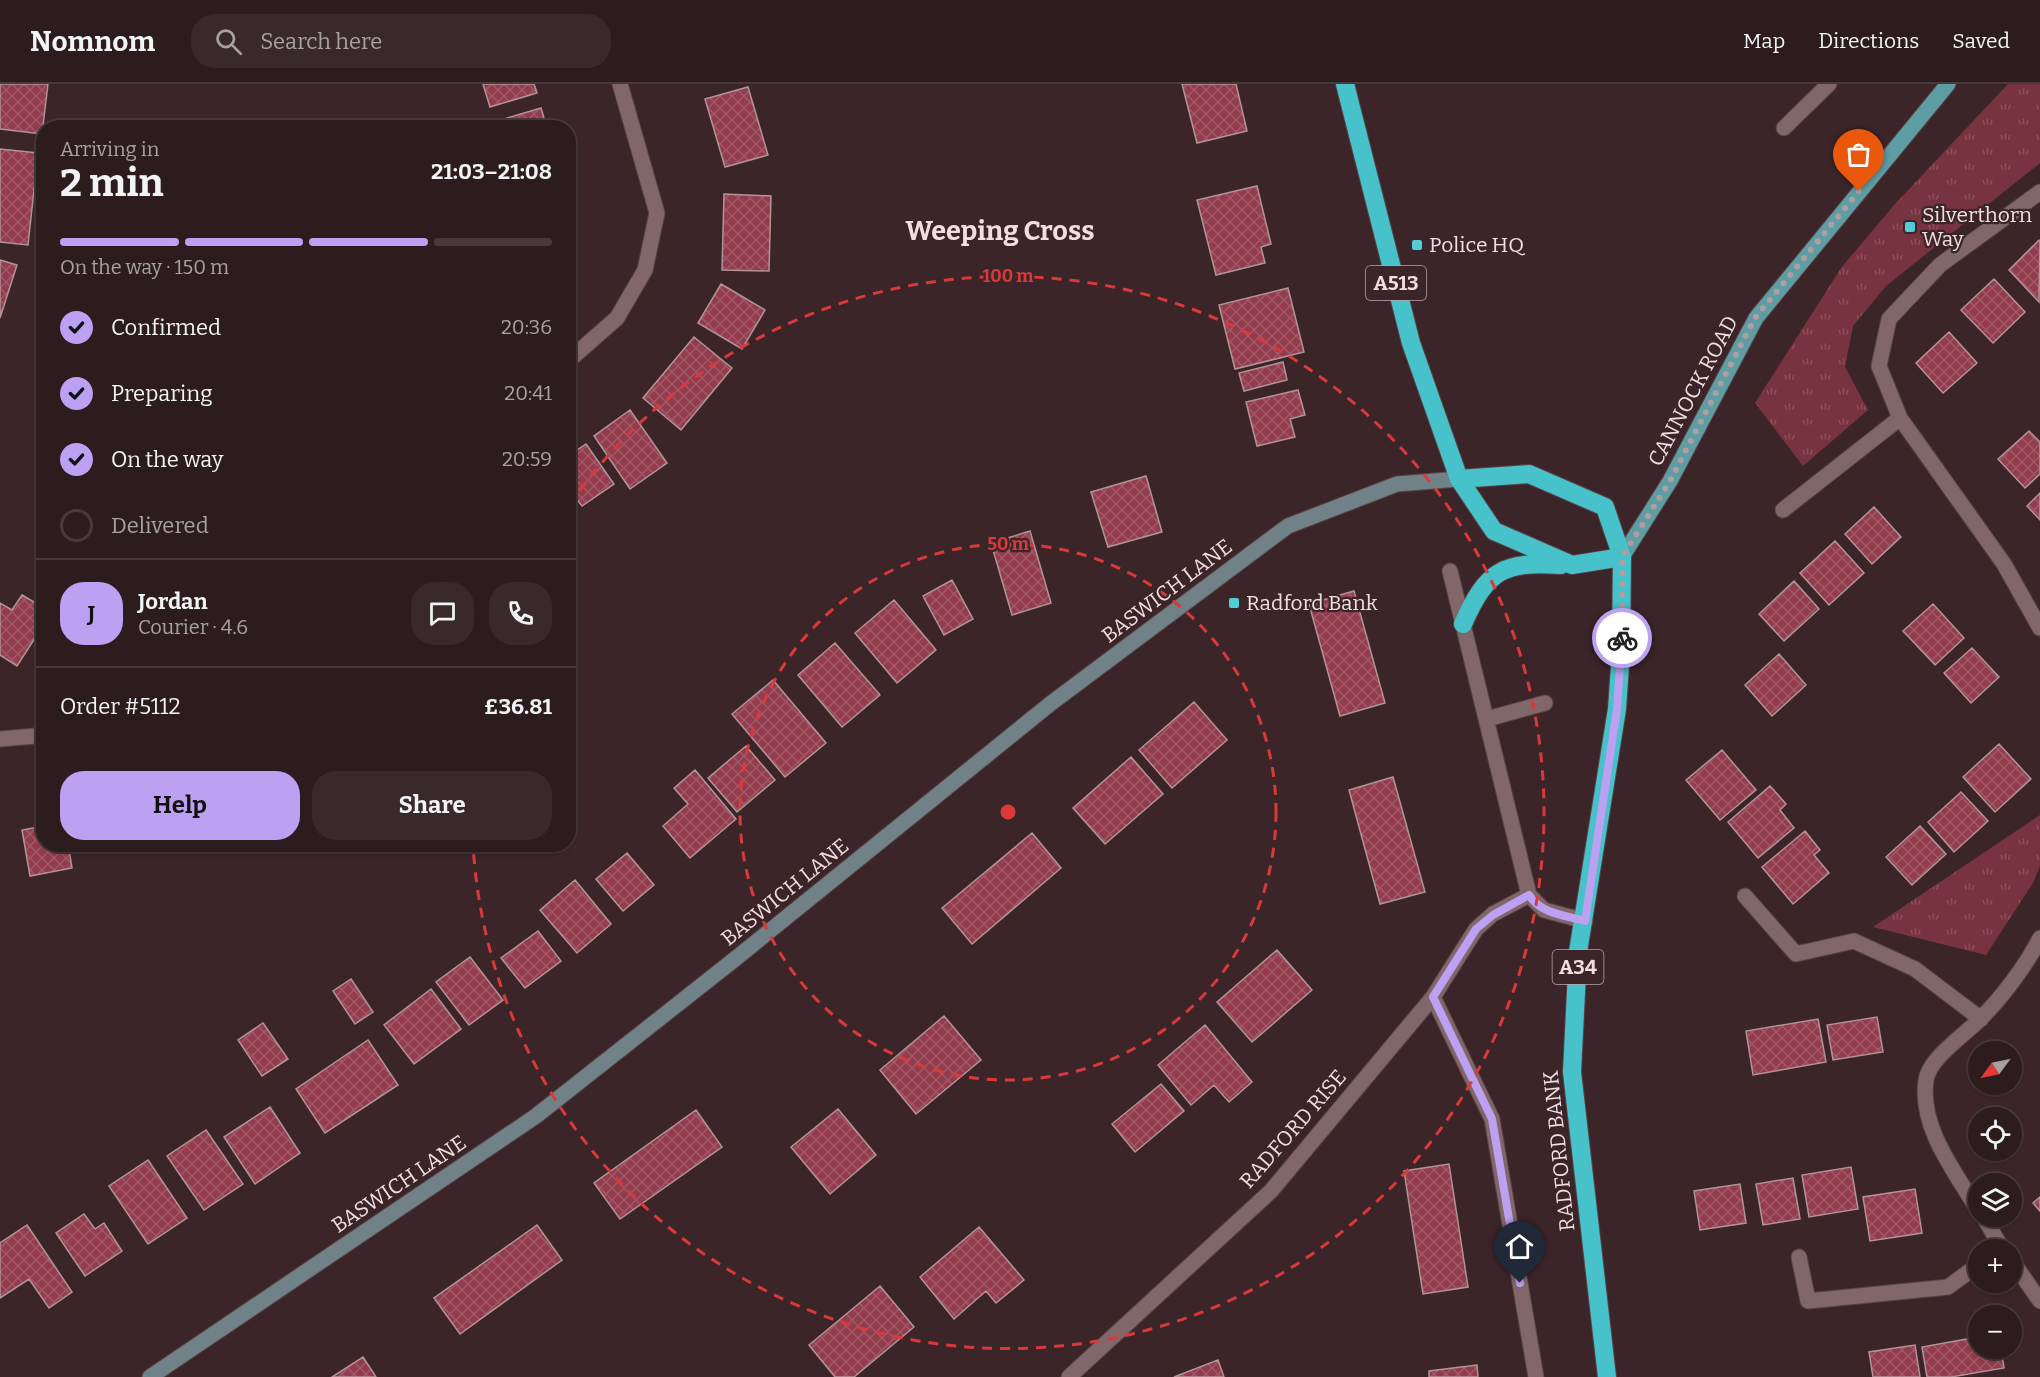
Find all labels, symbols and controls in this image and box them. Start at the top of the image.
search box [191,14,611,68]
text: Nomnom [30,25,155,58]
icon: search [212,25,245,58]
text: Search here [260,28,382,55]
text: Map [1743,28,1785,54]
text: Directions [1818,28,1919,54]
text: Saved [1952,28,2010,54]
pin [1833,129,1884,191]
text: Arriving in [60,137,159,161]
icon: bag [1842,138,1875,171]
text: 21:03–21:08 [431,158,552,185]
text: 2 min [60,160,164,206]
place label: Silverthorn Way [1922,202,2032,252]
district label: Weeping Cross [905,215,1095,247]
marker: Silverthorn Way [1903,220,1917,234]
place label: Police HQ [1429,232,1525,258]
marker: Police HQ [1410,238,1424,252]
text: On the way · 150 m [60,255,229,279]
text: 100 m [982,265,1034,287]
road number: A513 [1366,266,1426,300]
icon: check [60,311,93,344]
street label: CANNOCK ROAD [1642,311,1744,471]
text: Confirmed [111,314,221,341]
text: 20:36 [501,315,552,339]
icon: check [60,377,93,410]
text: Preparing [111,380,213,407]
text: 20:41 [504,381,552,405]
icon: check [60,443,93,476]
text: On the way [111,446,223,473]
text: 20:59 [502,447,552,471]
text: Delivered [111,512,209,539]
text: 50 m [987,533,1029,555]
street label: BASWICH LANE [1097,534,1237,648]
button: chat [411,582,474,645]
button: phone [489,582,552,645]
text: Jordan [138,588,208,615]
place label: Radford Bank [1246,590,1378,616]
marker: Radford Bank [1227,596,1241,610]
text: J [88,600,95,627]
courier [1592,608,1652,668]
text: Courier · 4.6 [138,615,248,639]
icon: bike [1606,622,1639,655]
text: Order #5112 [60,693,180,720]
text: £36.81 [484,693,552,720]
button: Help [60,771,300,840]
button: Share [312,771,552,840]
centre of rings [998,802,1018,822]
street label: BASWICH LANE [716,833,854,951]
road number: A34 [1552,950,1604,984]
north arrow [1968,1041,2022,1095]
map controls [1968,1041,2022,1359]
street label: RADFORD RISE [1234,1064,1352,1194]
street label: RADFORD BANK [1538,1069,1580,1233]
button: locate [1968,1107,2022,1161]
street label: BASWICH LANE [327,1129,471,1239]
button: layers [1968,1173,2022,1227]
pin [1494,1221,1545,1283]
icon: home [1503,1230,1536,1263]
button: + [1968,1239,2022,1293]
button: − [1968,1305,2022,1359]

